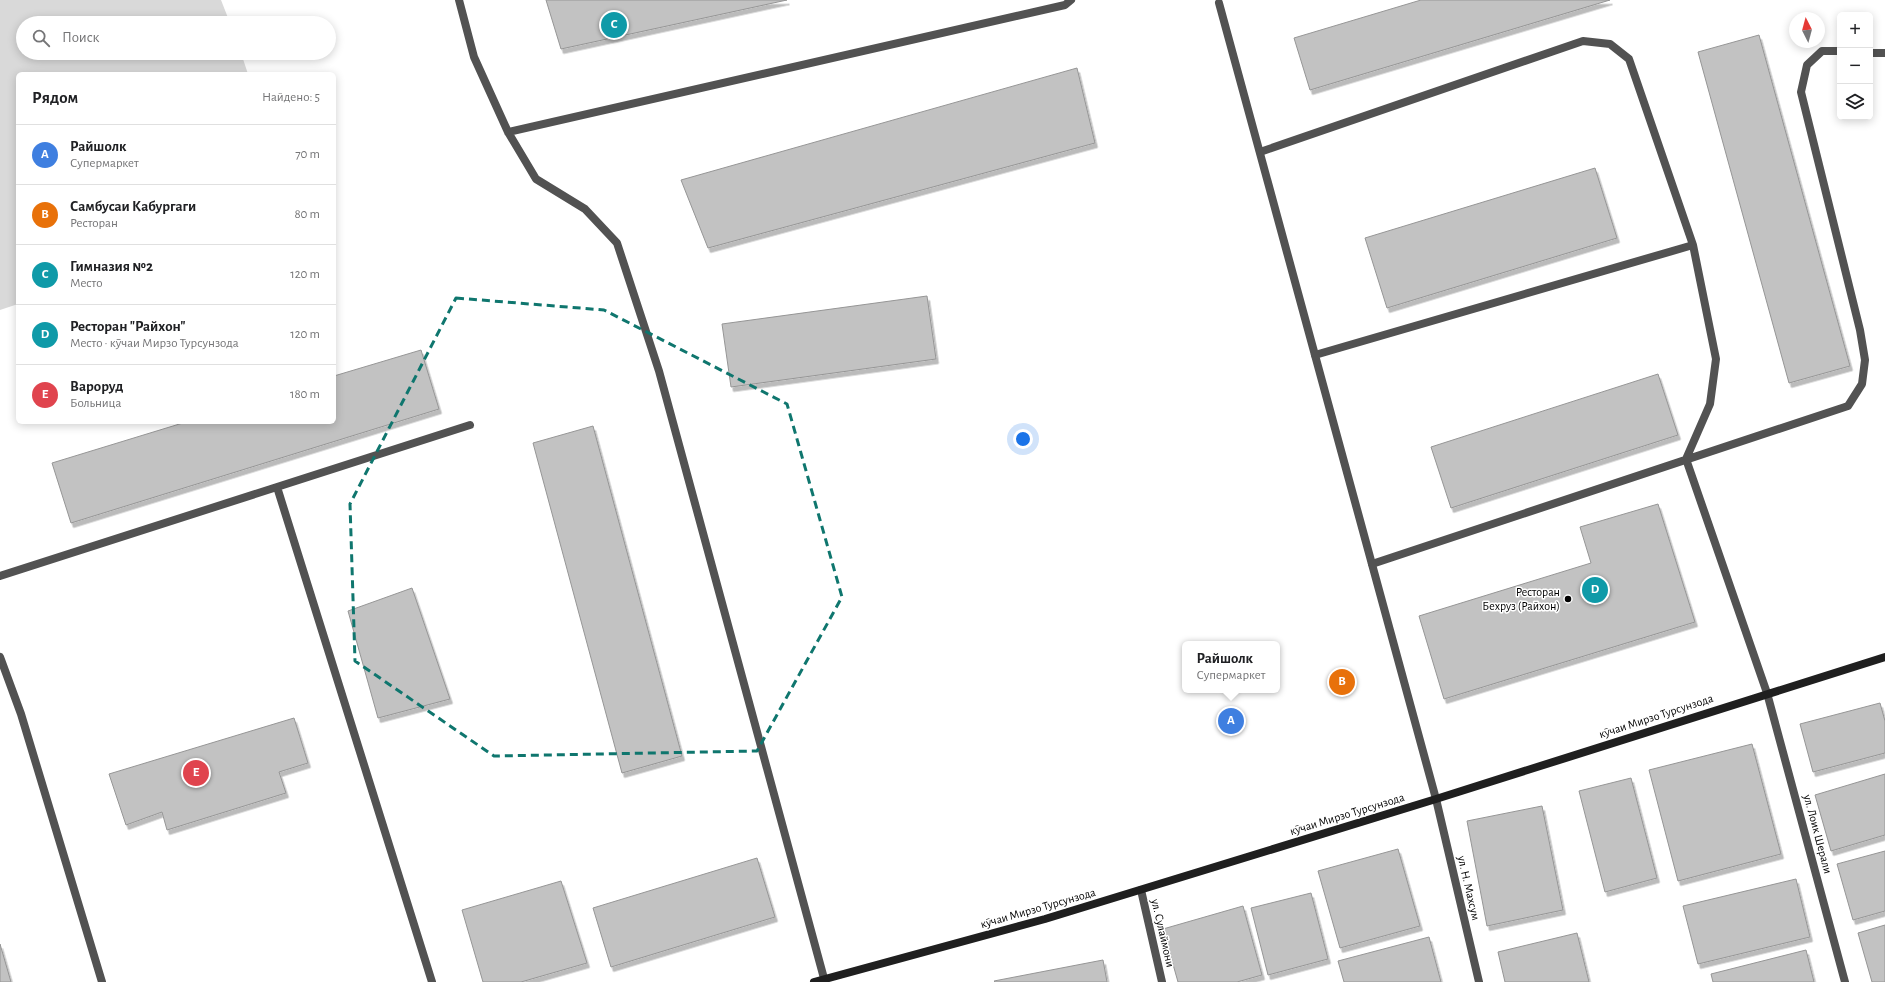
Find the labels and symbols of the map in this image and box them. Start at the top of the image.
pin: C [601,10,627,40]
north arrow [1789,12,1825,48]
your location [1013,429,1033,449]
pin: D [1582,575,1608,605]
place label: Ресторан Бехруз (Райхон) [1482,586,1560,613]
marker: Ресторан Бехруз (Райхон) [1563,594,1573,604]
pin: B [1329,667,1355,697]
street label: кӯчаи Мирзо Турсунзода [1598,692,1715,741]
pin: A [1218,706,1244,736]
pin: E [183,758,209,788]
street label: кӯчаи Мирзо Турсунзода [1288,791,1406,838]
street label: ул. Лоик Шерали [1800,792,1834,875]
street label: ул. Н. Махсум [1455,854,1482,922]
street label: кӯчаи Мирзо Турсунзода [979,886,1098,931]
street label: ул. Сулаймони [1148,897,1177,969]

